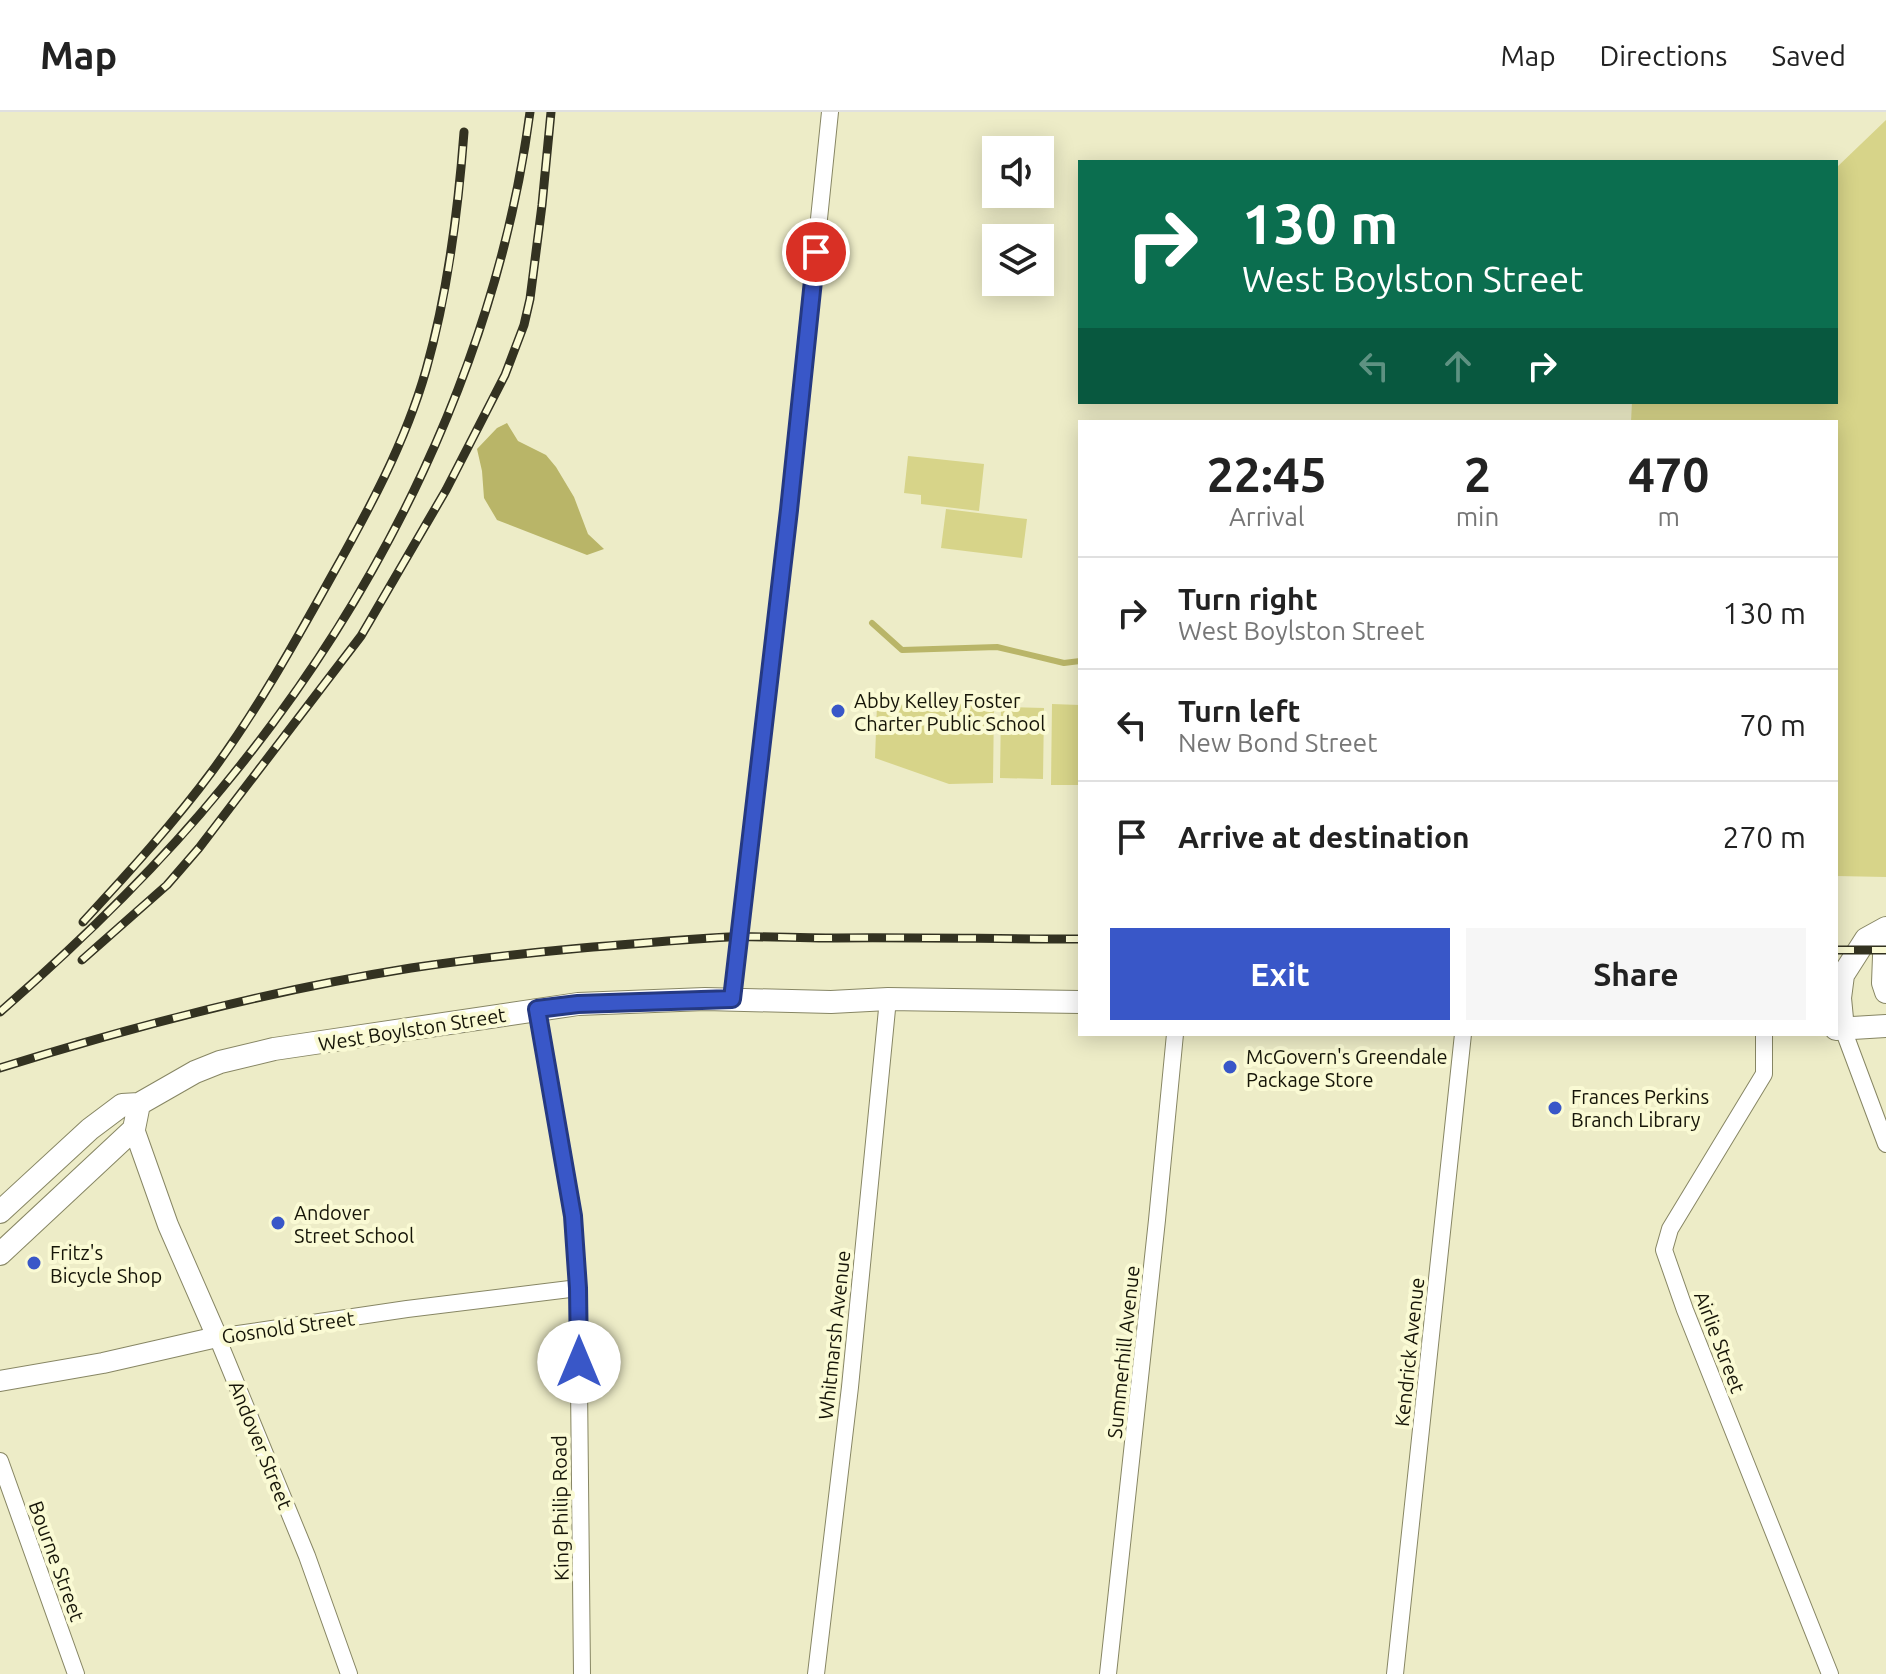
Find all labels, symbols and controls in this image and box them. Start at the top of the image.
text: Map [40,34,117,76]
text: Map [1500,40,1556,71]
text: Directions [1600,40,1727,71]
text: Saved [1771,40,1846,71]
map controls [982,136,1054,296]
button: sound [982,136,1054,208]
icon: right [1110,192,1214,296]
text: 130 m [1242,192,1398,255]
pin [782,218,850,286]
button: layers [982,224,1054,296]
icon: arrive [794,230,838,274]
text: West Boylston Street [1242,258,1583,299]
icon: left [1352,344,1396,388]
icon: ahead [1436,344,1480,388]
icon: right [1520,344,1564,388]
text: 22:45 [1207,447,1327,501]
text: 2 [1464,447,1491,501]
text: 470 [1628,447,1709,501]
text: Arrival [1229,502,1305,531]
text: min [1456,502,1499,531]
text: m [1657,502,1680,531]
text: Turn right [1178,582,1318,616]
icon: right [1110,591,1154,635]
text: 130 m [1722,596,1806,630]
text: West Boylston Street [1178,616,1425,645]
place label: Abby Kelley Foster Charter Public School [854,689,1045,735]
text: Turn left [1178,694,1300,728]
marker: Abby Kelley Foster Charter Public School [829,702,847,720]
icon: left [1110,703,1154,747]
text: 70 m [1739,708,1806,742]
text: New Bond Street [1178,728,1377,757]
icon: arrive [1110,815,1154,859]
text: Arrive at destination [1178,820,1470,854]
text: 270 m [1722,820,1806,854]
button: Exit [1110,928,1450,1020]
button: Share [1466,928,1806,1020]
street label: West Boylston Street [317,1003,508,1055]
place label: McGovern's Greendale Package Store [1246,1045,1448,1091]
marker: McGovern's Greendale Package Store [1221,1058,1239,1076]
place label: Frances Perkins Branch Library [1571,1085,1709,1131]
marker: Frances Perkins Branch Library [1546,1099,1564,1117]
place label: Andover Street School [294,1201,414,1247]
marker: Andover Street School [269,1214,287,1232]
place label: Fritz's Bicycle Shop [50,1241,162,1287]
street label: Whitmarsh Avenue [814,1249,854,1421]
marker: Fritz's Bicycle Shop [25,1254,43,1272]
street label: Summerhill Avenue [1102,1264,1144,1440]
street label: Kendrick Avenue [1390,1276,1428,1428]
street label: Airlie Street [1690,1288,1750,1396]
street label: Gosnold Street [220,1306,356,1348]
position arrow [537,1320,621,1404]
street label: Andover Street [225,1377,297,1513]
street label: King Philip Road [547,1435,573,1581]
street label: Bourne Street [25,1498,89,1624]

